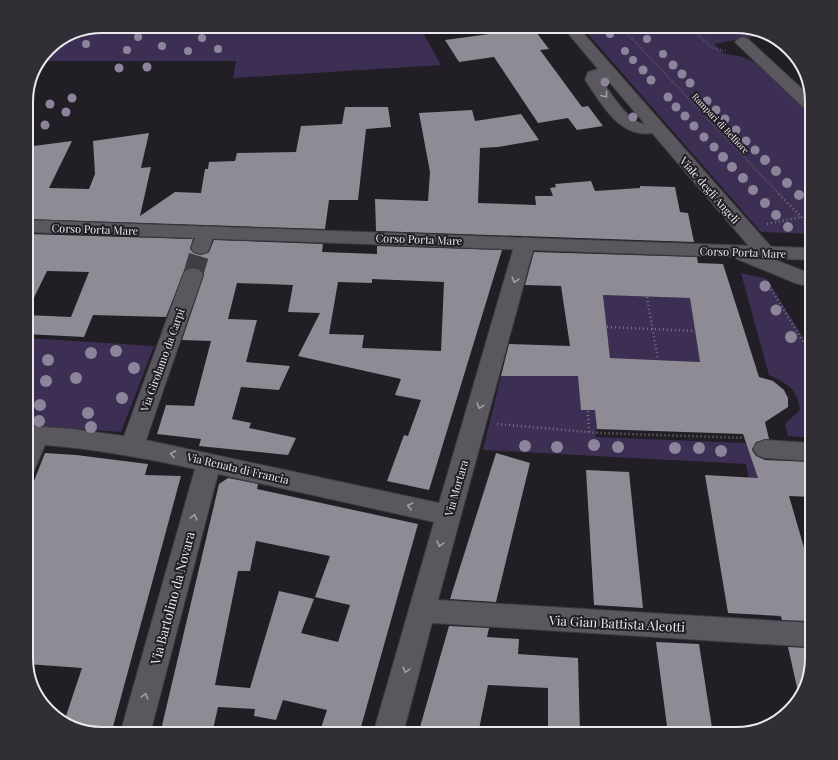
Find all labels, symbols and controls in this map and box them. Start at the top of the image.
street label: Rampari di Belfiore [690,90,753,156]
one-way arrow [600,91,607,98]
street label: Viale degli Angeli [676,153,743,227]
street label: Corso Porta Mare [51,220,139,238]
street label: Corso Porta Mare [375,230,463,248]
street label: Corso Porta Mare [699,243,787,261]
one-way arrow [511,277,519,284]
street label: Via Girolamo da Carpi [136,306,188,415]
one-way arrow [476,402,485,409]
street label: Via Renata di Francia [185,449,291,487]
one-way arrow [170,450,177,458]
street label: Via Mortara [441,458,471,519]
one-way arrow [406,503,413,511]
one-way arrow [189,514,198,521]
street label: Via Bartolino da Novara [146,529,198,667]
one-way arrow [436,540,445,547]
street label: Via Gian Battista Aleotti [548,611,686,635]
one-way arrow [402,666,411,673]
one-way arrow [140,693,149,700]

